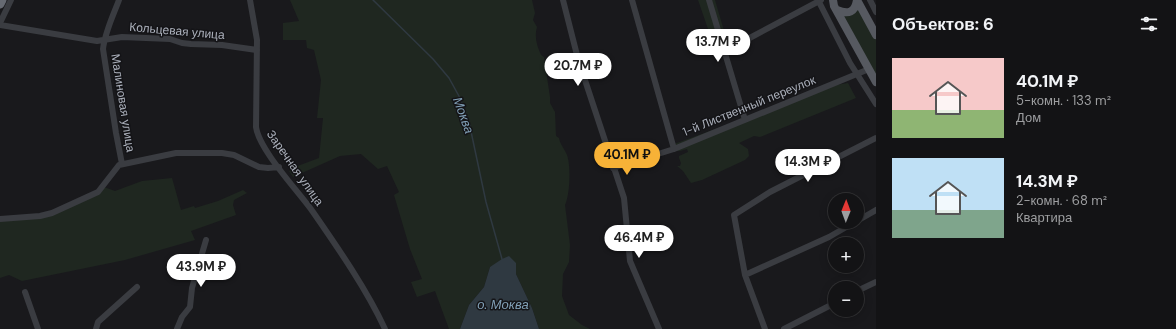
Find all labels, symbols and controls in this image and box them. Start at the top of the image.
text: Объектов: 6 [892,13,994,35]
icon: filters [1138,13,1160,35]
street label: Кольцевая улица [129,19,226,43]
pin: 13.7M ₽ [681,29,755,63]
text: 13.7M ₽ [695,33,741,50]
street label: Малиновая улица [107,53,139,154]
pin: 20.7M ₽ [541,53,615,87]
text: 20.7M ₽ [553,57,603,74]
text: 40.1M ₽ [1016,70,1078,92]
street label: 1-й Лиственный переулок [680,72,819,140]
icon: home [924,74,972,122]
text: 5-комн. · 133 m² [1016,92,1111,109]
water label: Моква [449,94,478,136]
text: Дом [1016,109,1041,126]
street label: Заречная улица [263,127,327,209]
pin: 40.1M ₽ [590,142,664,176]
text: 40.1M ₽ [603,146,651,163]
pin: 14.3M ₽ [771,149,845,183]
text: 14.3M ₽ [784,153,832,170]
text: 14.3M ₽ [1016,170,1078,192]
icon: home [924,174,972,222]
text: 2-комн. · 68 m² [1016,192,1107,209]
north arrow [828,193,864,229]
map controls [828,193,864,317]
text: Квартира [1016,209,1072,226]
pin: 46.4M ₽ [602,225,676,259]
text: 46.4M ₽ [613,229,665,246]
button: + [828,237,864,273]
pin: 43.9M ₽ [164,254,238,288]
text: 43.9M ₽ [176,258,226,275]
button: − [828,281,864,317]
water label: о. Моква [477,296,529,313]

